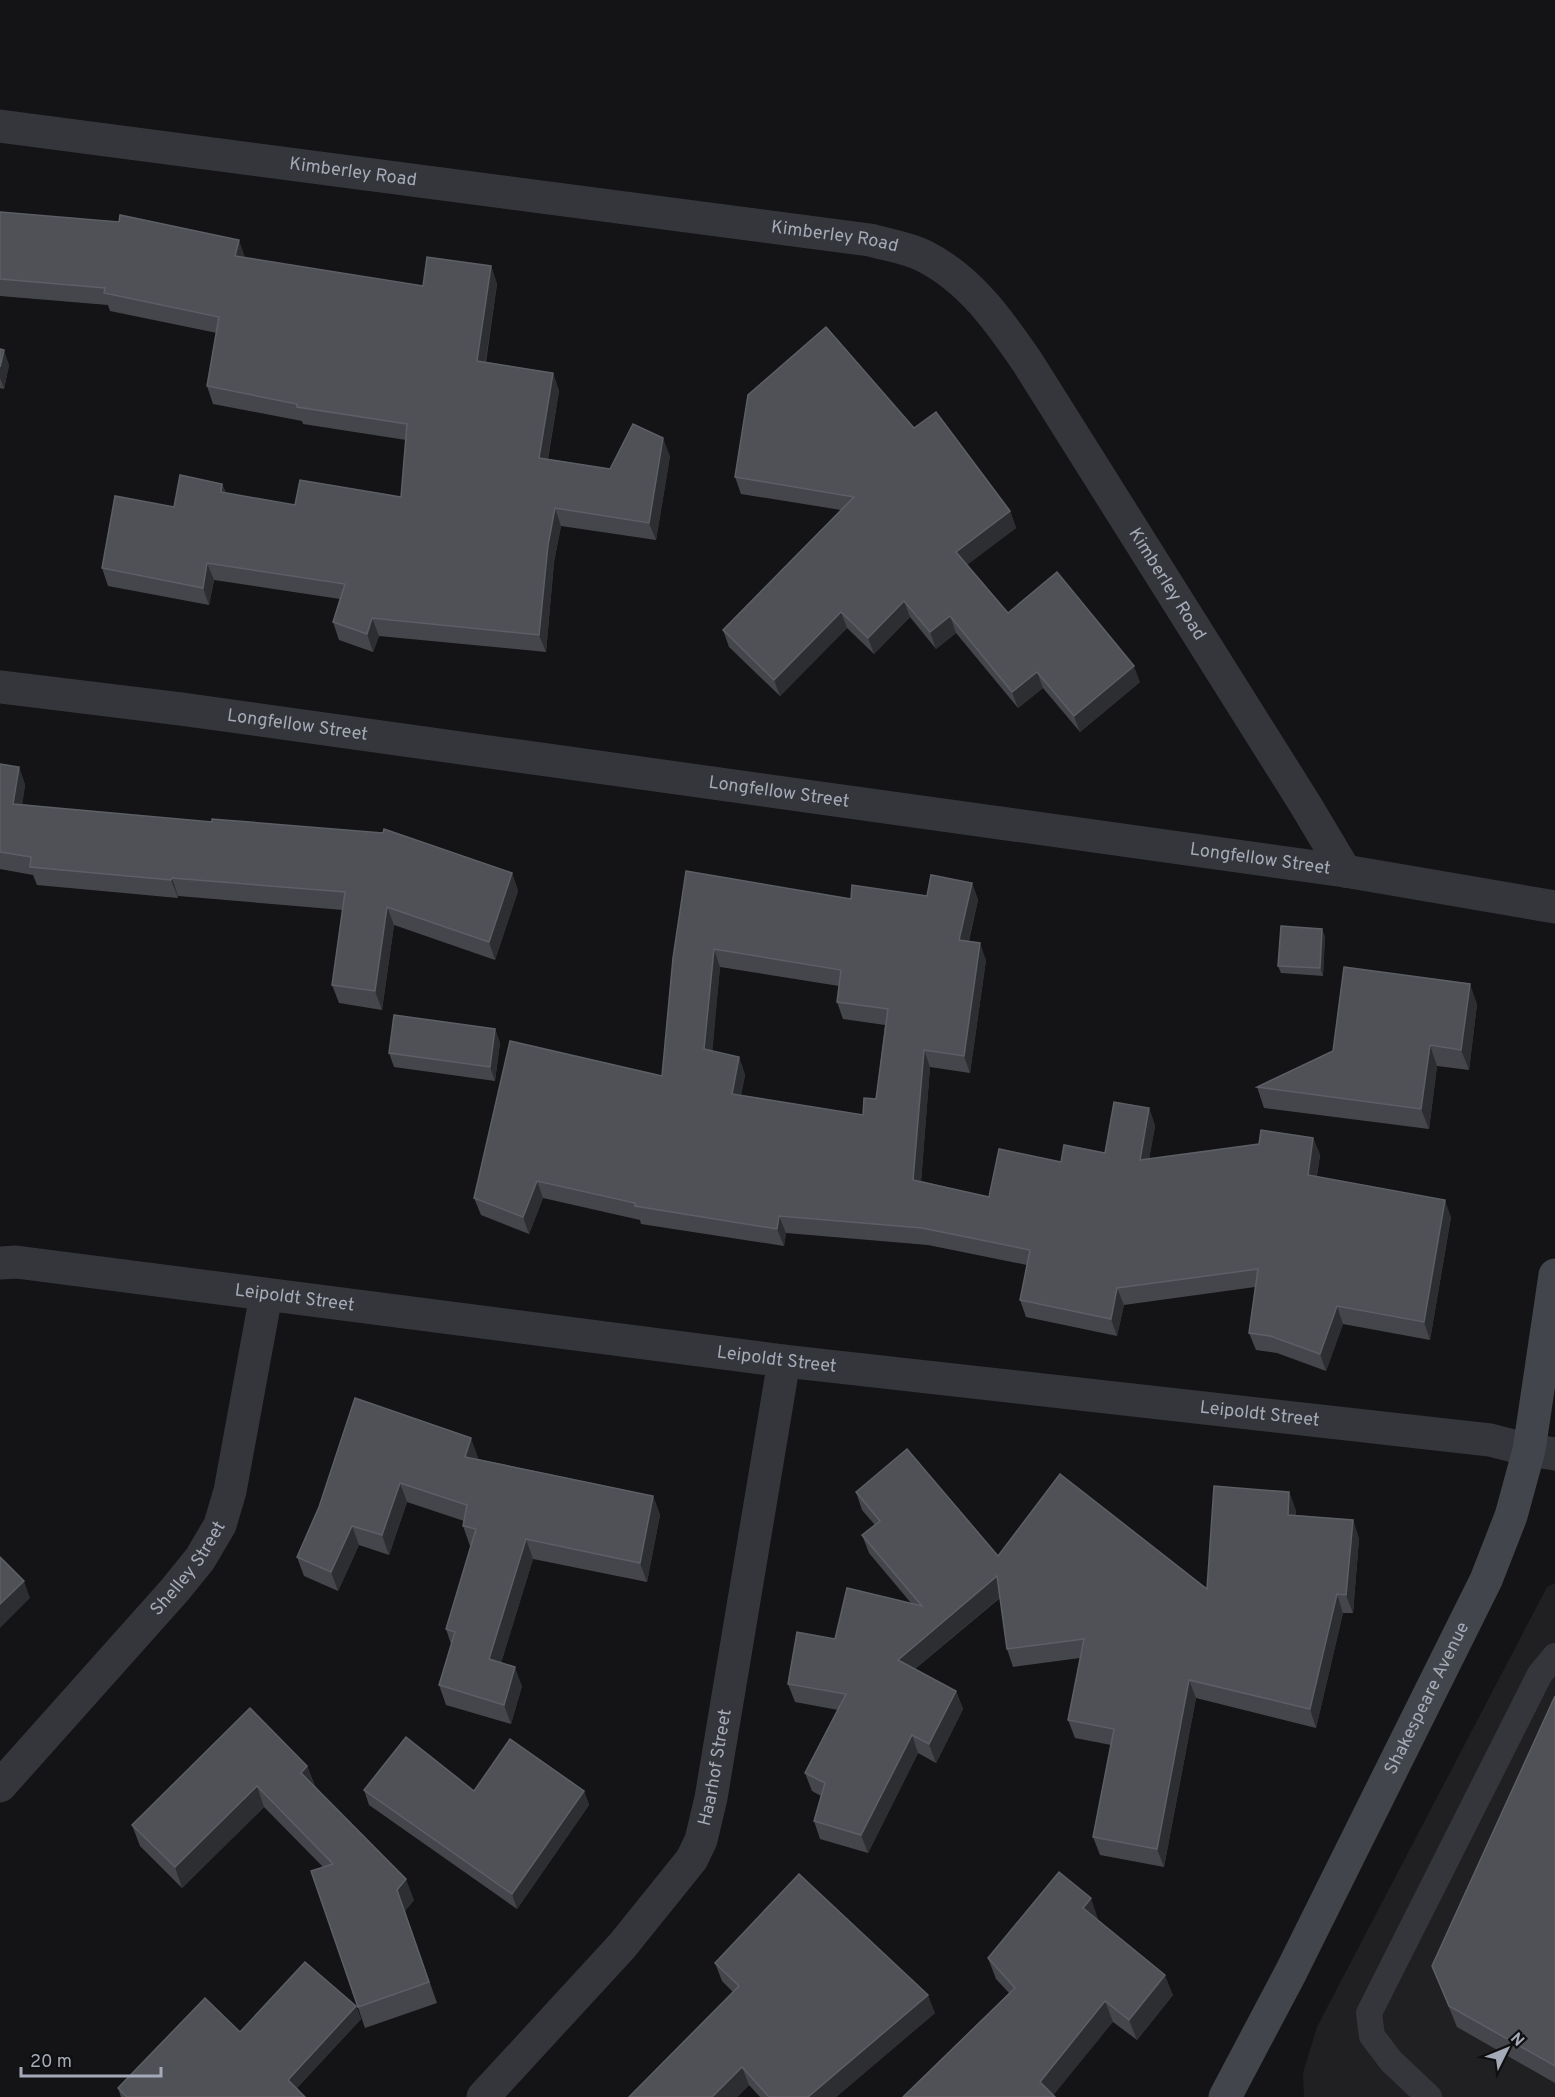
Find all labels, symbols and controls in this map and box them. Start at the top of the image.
street label: Kimberley Road [288,153,418,192]
street label: Kimberley Road [770,216,901,258]
street label: Kimberley Road [1123,524,1211,645]
street label: Longfellow Street [226,704,369,746]
street label: Longfellow Street [707,771,851,813]
street label: Longfellow Street [1188,838,1332,880]
street label: Leipoldt Street [234,1279,356,1317]
street label: Leipoldt Street [716,1341,838,1378]
street label: Leipoldt Street [1199,1396,1321,1432]
street label: Shelley Street [146,1517,231,1621]
street label: Shakespeare Avenue [1380,1618,1475,1778]
street label: Haarhof Street [693,1707,737,1828]
north arrow [1477,2019,1537,2079]
text: N [1505,2029,1528,2051]
scale bar [21,2040,160,2078]
text: 20 m [30,2051,72,2074]

